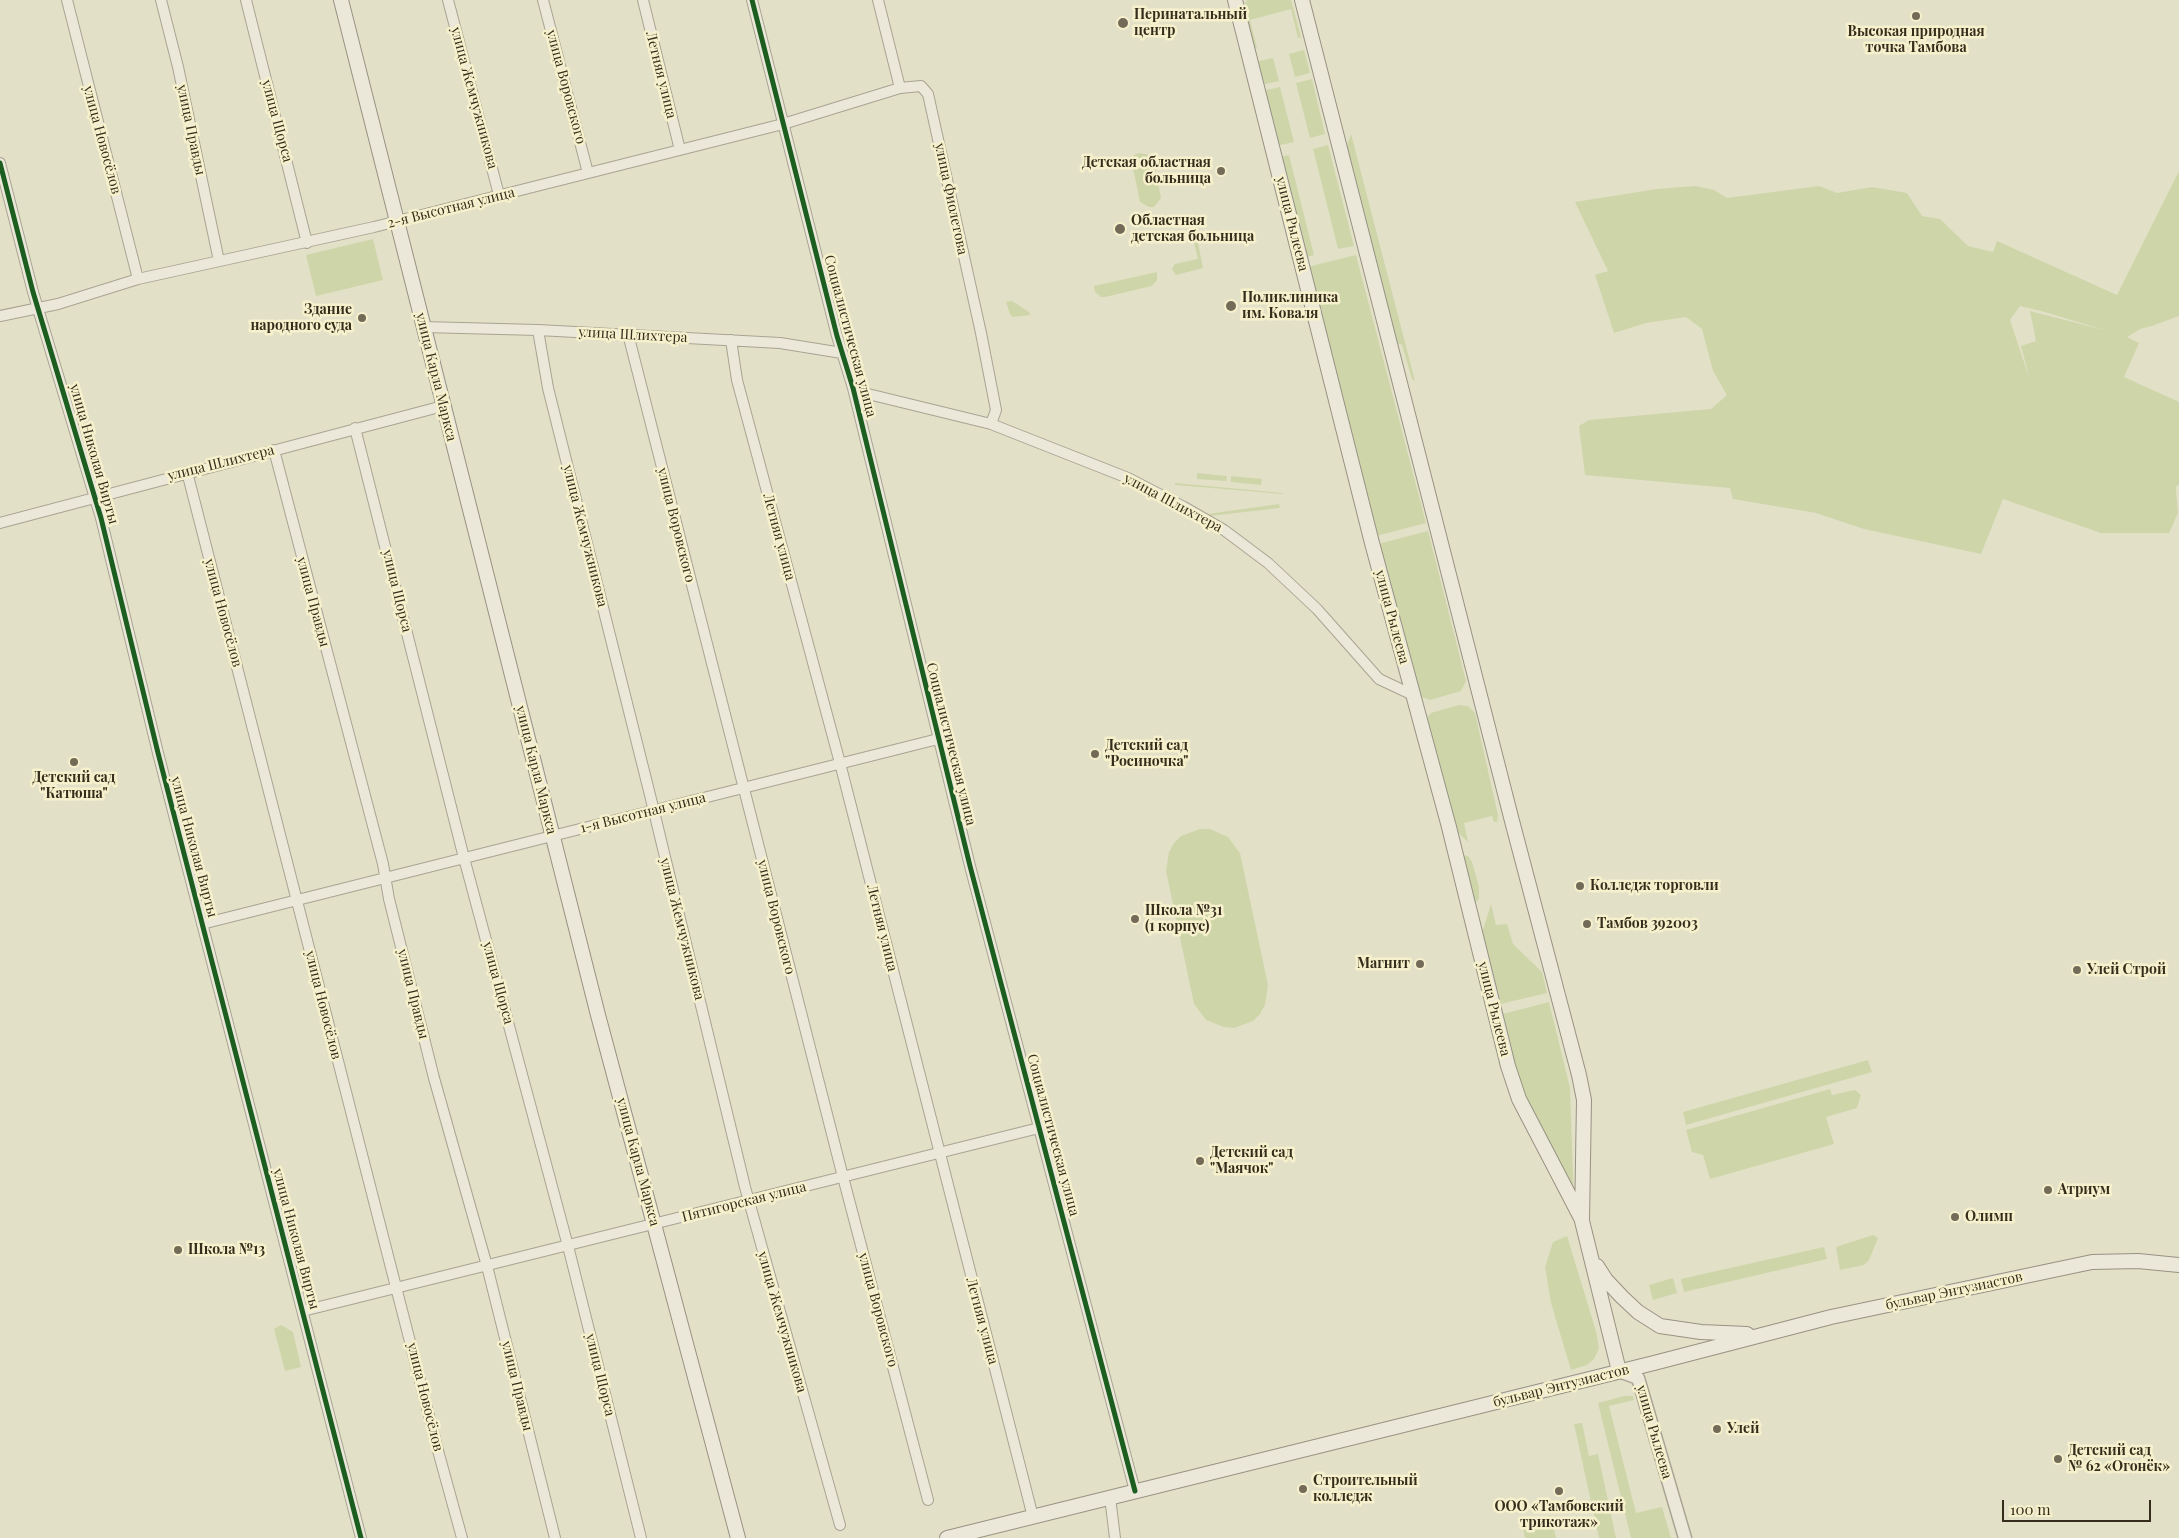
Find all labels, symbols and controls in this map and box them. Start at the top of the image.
place label: Перинатальный центр [1134,7,1247,40]
marker: Высокая природная точка Тамбова [1910,10,1922,22]
marker: Перинатальный центр [1116,16,1130,30]
place label: Высокая природная точка Тамбова [1847,24,1985,56]
street label: улица Жемчужникова [447,25,501,171]
street label: улица Воровского [543,28,589,146]
street label: Летняя улица [642,30,680,120]
street label: улица Щорса [258,78,296,164]
street label: улица Правды [173,83,209,177]
street label: улица Новосёлов [79,84,125,196]
street label: улица Фиолетова [931,142,971,256]
place label: Детская областная больница [1082,155,1211,188]
marker: Детская областная больница [1215,165,1227,177]
street label: улица Рылеева [1272,175,1312,273]
street label: 2-я Высотная улица [386,184,516,232]
place label: Областная детская больница [1131,213,1254,246]
marker: Областная детская больница [1113,222,1127,236]
street label: Социалистическая улица [820,253,880,419]
place label: Поликлиника им. Коваля [1242,290,1338,322]
marker: Поликлиника им. Коваля [1224,299,1238,313]
place label: Здание народного суда [250,302,352,334]
street label: улица Карла Маркса [412,311,460,443]
marker: Здание народного суда [356,312,368,324]
street label: улица Шлихтера [578,324,688,346]
street label: улица Николая Вирты [66,382,122,526]
street label: улица Шлихтера [166,442,276,484]
street label: улица Жемчужникова [559,463,611,609]
street label: улица Воровского [654,466,698,584]
street label: улица Шлихтера [1121,470,1225,536]
street label: Летняя улица [759,492,799,582]
street label: улица Щорса [379,548,415,634]
street label: улица Правды [293,555,333,649]
street label: улица Новосёлов [200,557,246,669]
street label: улица Рылеева [1371,568,1413,666]
street label: Социалистическая улица [923,661,979,827]
street label: улица Карла Маркса [512,704,560,836]
place label: Детский сад "Росиночка" [1105,738,1189,770]
marker: Детский сад "Росиночка" [1089,748,1101,760]
marker: Детский сад "Катюша" [68,756,80,768]
place label: Детский сад "Катюша" [32,770,116,802]
street label: улица Николая Вирты [167,775,221,919]
street label: 1-я Высотная улица [578,789,708,837]
street label: улица Жемчужникова [656,856,708,1002]
street label: улица Воровского [754,858,798,976]
place label: Колледж торговли [1590,878,1719,894]
marker: Колледж торговли [1574,880,1586,892]
street label: Летняя улица [863,883,901,973]
place label: Школа №31 (1 корпус) [1145,903,1222,936]
marker: Школа №31 (1 корпус) [1129,913,1141,925]
place label: Тамбов 392003 [1597,916,1698,932]
marker: Тамбов 392003 [1581,918,1593,930]
street label: улица Щорса [479,940,517,1026]
street label: улица Правды [394,947,432,1041]
street label: улица Новосёлов [301,949,345,1061]
place label: Магнит [1357,956,1410,972]
marker: Магнит [1414,958,1426,970]
street label: улица Рылеева [1474,960,1514,1058]
place label: Улей Строй [2087,962,2166,978]
marker: Улей Строй [2071,964,2083,976]
street label: Социалистическая улица [1023,1052,1083,1218]
street label: улица Карла Маркса [613,1096,663,1228]
place label: Детский сад "Маячок" [1210,1145,1293,1178]
marker: Детский сад "Маячок" [1194,1155,1206,1167]
street label: улица Николая Вирты [269,1167,323,1311]
street label: Пятигорская улица [680,1178,808,1226]
place label: Атриум [2058,1182,2110,1198]
marker: Атриум [2042,1184,2054,1196]
place label: Олимп [1965,1209,2013,1225]
marker: Олимп [1949,1211,1961,1223]
place label: Школа №13 [188,1242,265,1258]
marker: Школа №13 [172,1244,184,1256]
street label: улица Жемчужникова [754,1250,810,1394]
street label: улица Воровского [855,1251,901,1369]
street label: бульвар Энтузиастов [1884,1268,2024,1314]
street label: Летняя улица [962,1276,1002,1366]
street label: улица Щорса [582,1332,618,1418]
street label: улица Правды [498,1339,536,1433]
street label: улица Новосёлов [403,1341,447,1453]
street label: бульвар Энтузиастов [1491,1361,1631,1411]
street label: улица Рылеева [1633,1383,1675,1481]
place label: Улей [1727,1421,1759,1437]
marker: Улей [1711,1423,1723,1435]
place label: Детский сад № 62 «Огонёк» [2068,1443,2170,1475]
marker: Детский сад № 62 «Огонёк» [2052,1453,2064,1465]
place label: Строительный колледж [1313,1473,1418,1505]
marker: Строительный колледж [1297,1483,1309,1495]
marker: ООО «Тамбовский трикотаж» [1553,1485,1565,1497]
scale bar [2004,1490,2153,1522]
place label: ООО «Тамбовский трикотаж» [1494,1499,1624,1531]
text: 100 m [2010,1499,2051,1519]

